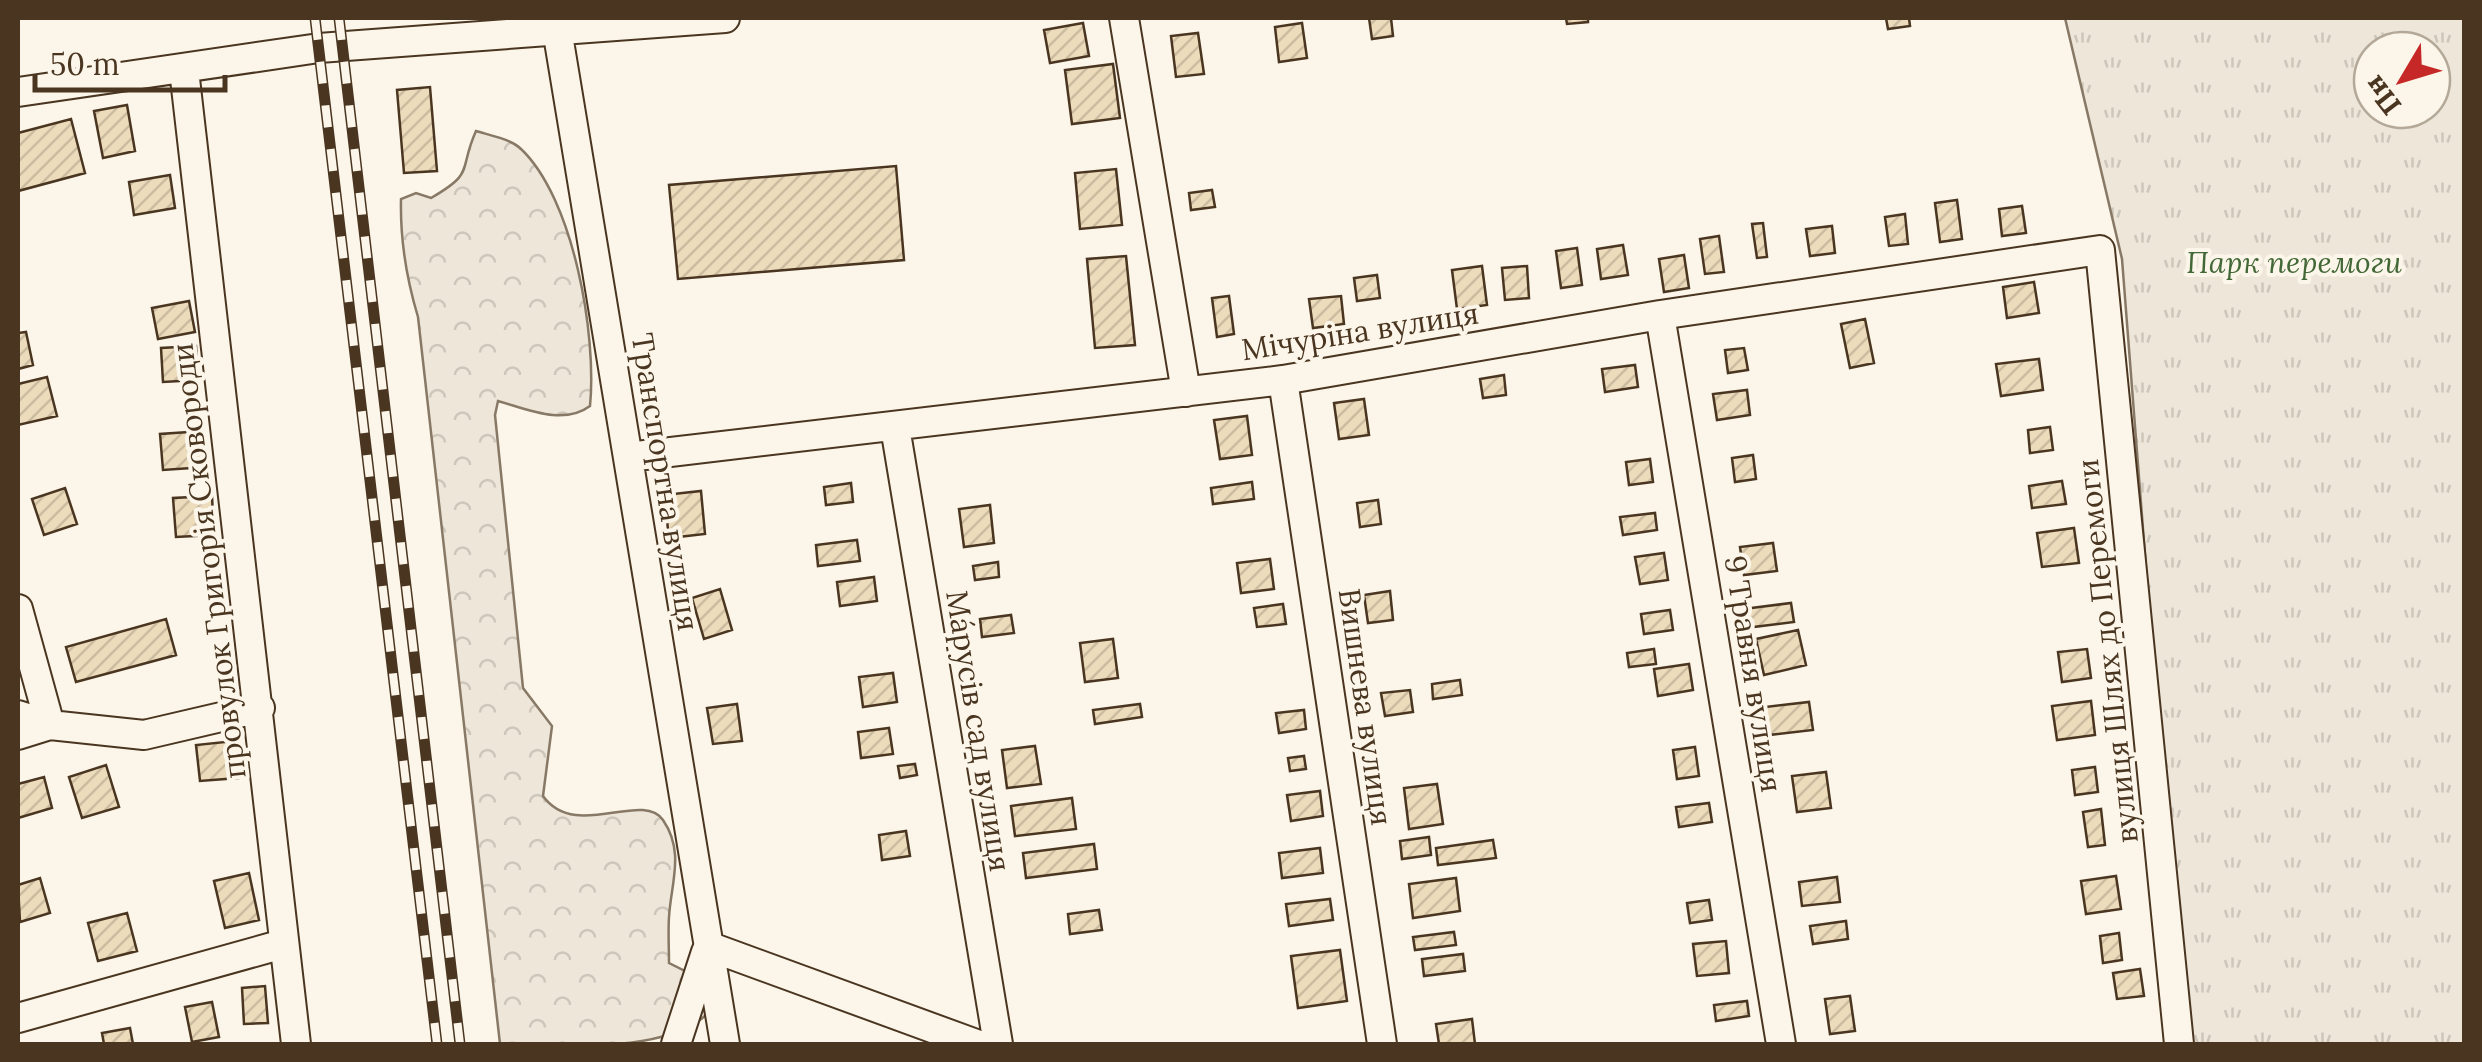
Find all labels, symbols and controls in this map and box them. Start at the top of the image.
scale bar [35,30,225,92]
north arrow [2352,30,2452,130]
text: 50 m [50,45,120,83]
text: Пн [2356,68,2409,122]
park label: Парк перемоги [2186,243,2402,281]
street label: Мічуріна вулиця [1239,294,1481,369]
street label: Транспортна вулиця [623,330,708,633]
street label: провулок Григорія Сковороди [162,341,255,781]
street label: вулиця Шлях до Перемоги [2068,457,2147,845]
street label: 9 Травня вулиця [1716,553,1791,795]
street label: Вишнева вулиця [1330,586,1401,828]
street label: Мáрусів сад вулиця [937,588,1020,874]

